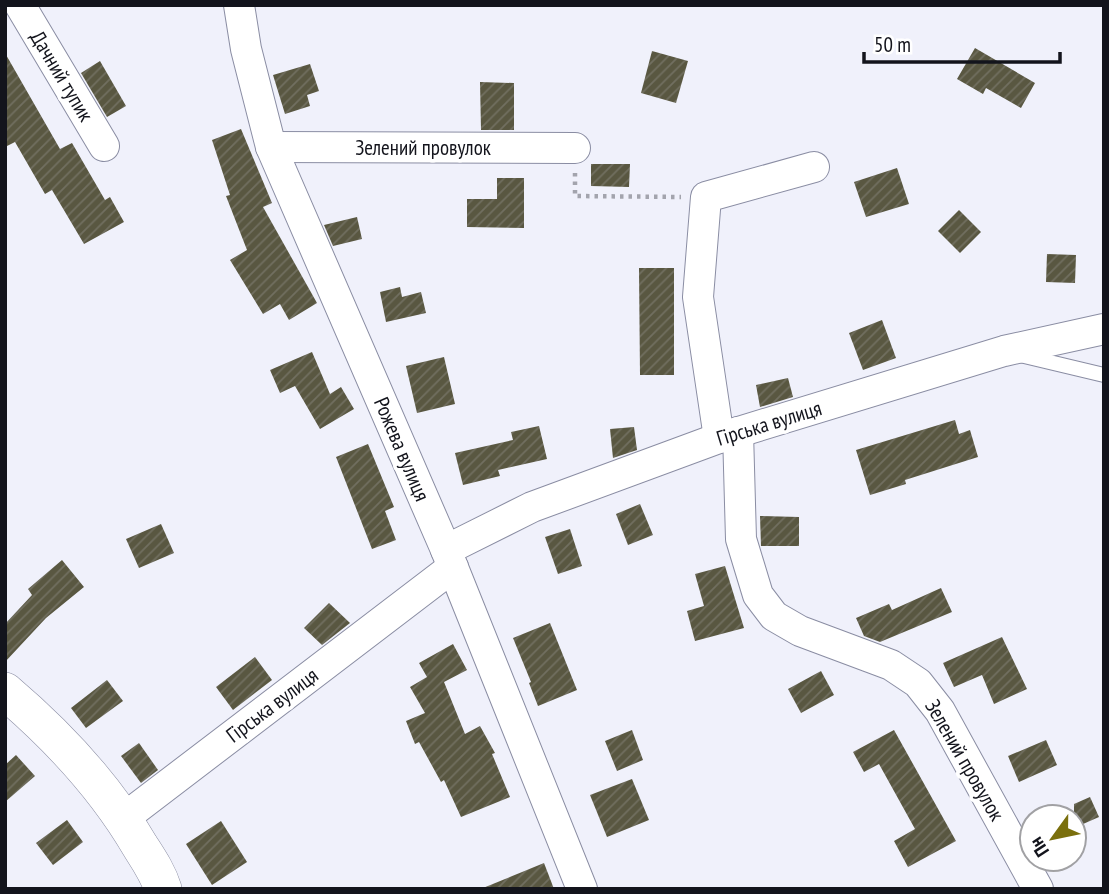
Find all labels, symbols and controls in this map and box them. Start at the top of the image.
scale bar [864,21,1060,65]
street label: Дачний тупик [24,26,100,126]
text: 50 m [874,31,911,58]
street label: Зелений провулок [355,134,491,161]
street label: Рожева вулиця [368,393,436,505]
street label: Гірська вулиця [713,394,825,452]
street label: Гірська вулиця [221,662,323,748]
street label: Зелений провулок [919,694,1011,826]
north arrow [1018,803,1088,873]
text: Пн [1024,833,1054,862]

